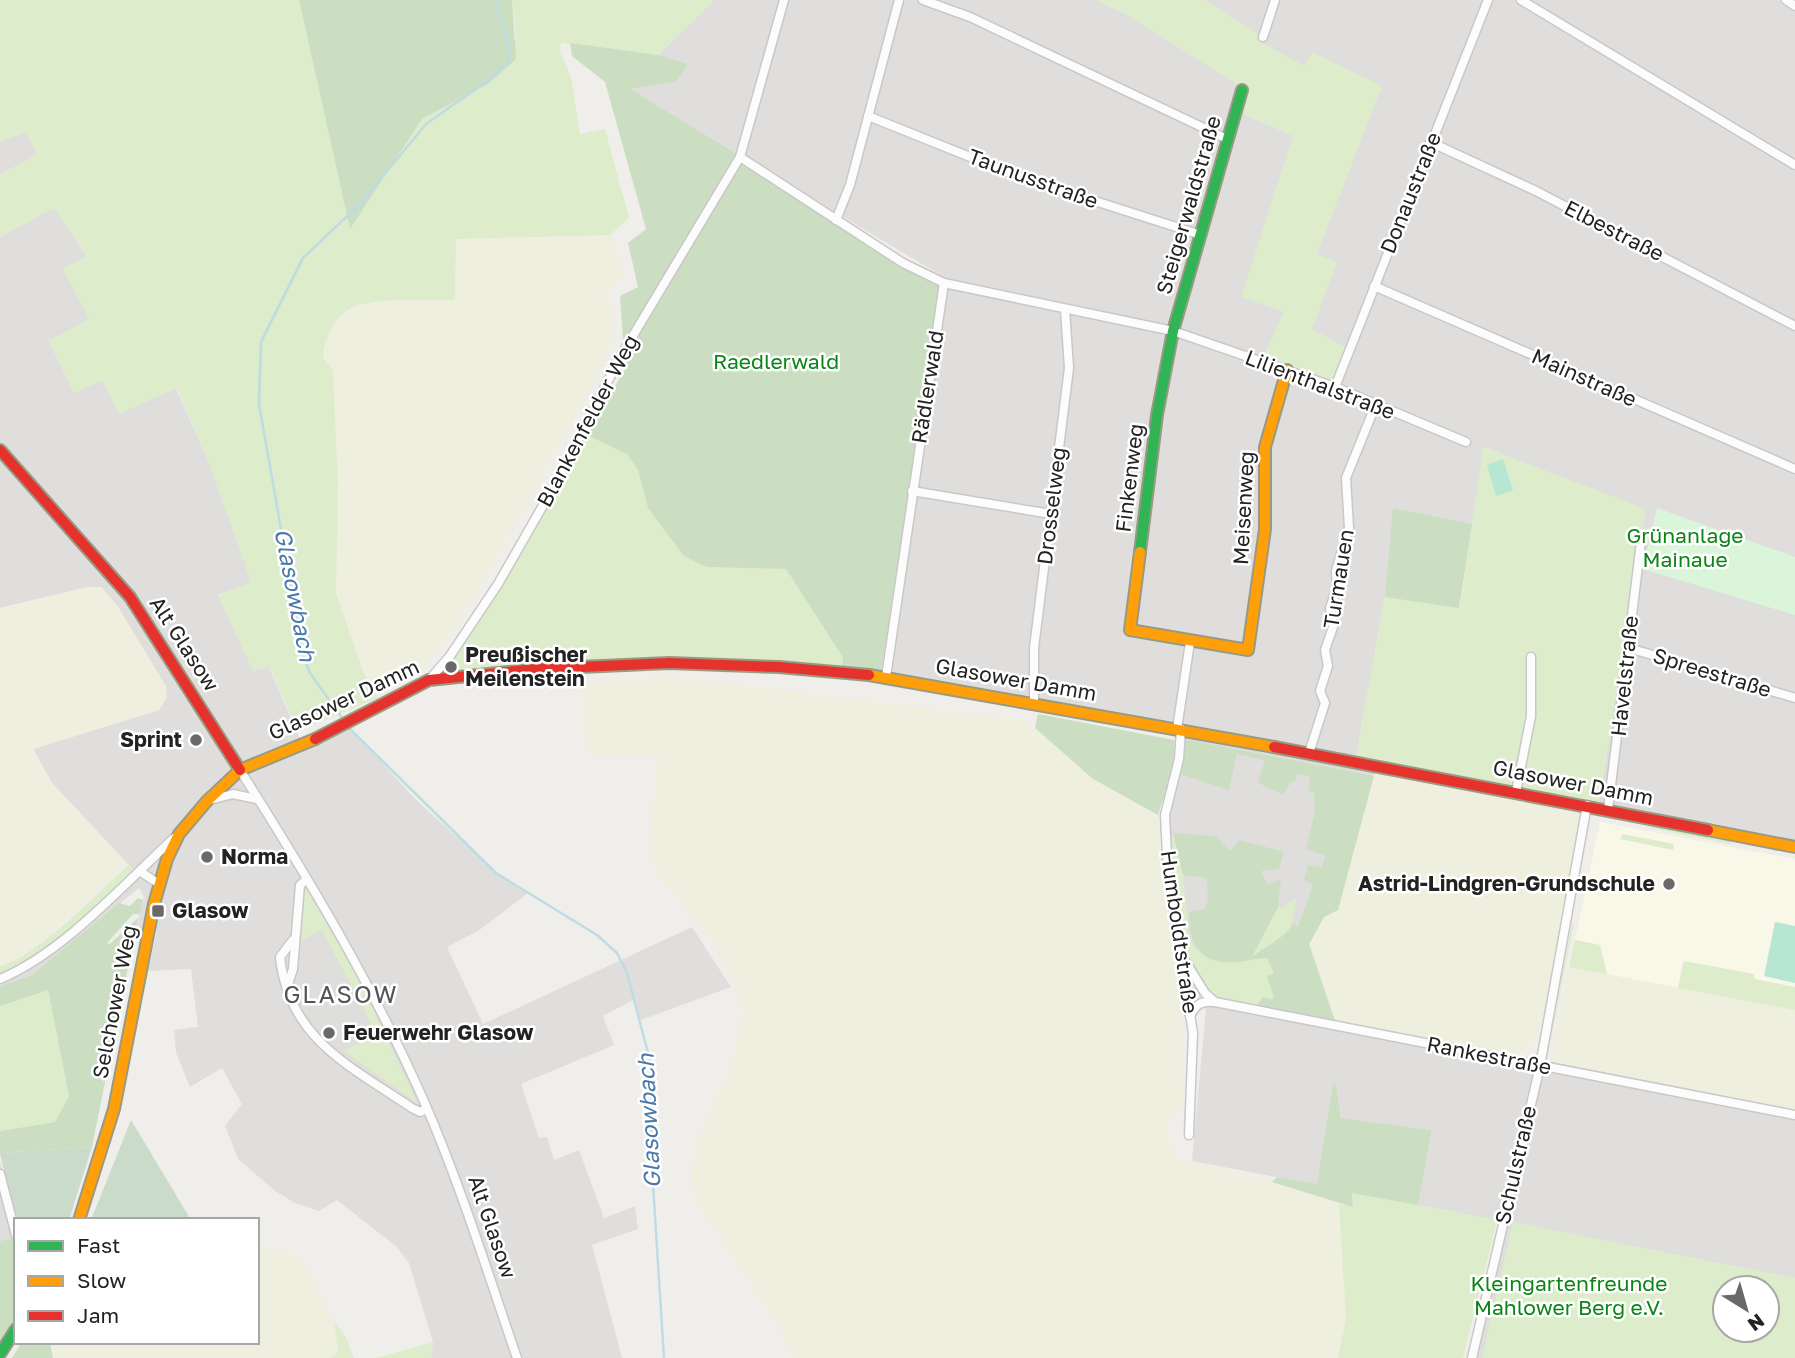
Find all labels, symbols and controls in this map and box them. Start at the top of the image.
street label: Steigerwaldstraße [1150,112,1226,297]
street label: Donaustraße [1374,128,1446,257]
street label: Taunusstraße [965,143,1102,214]
street label: Elbestraße [1560,194,1669,266]
street label: Rädlerwald [905,328,949,445]
street label: Blankenfelder Weg [531,330,643,511]
street label: Mainstraße [1528,342,1641,412]
street label: Lilienthalstraße [1242,344,1399,425]
park label: Raedlerwald [713,348,839,374]
street label: Finkenweg [1109,422,1149,534]
street label: Drosselweg [1031,446,1071,566]
street label: Meisenweg [1227,450,1259,565]
park label: Grünanlage Mainaue [1626,522,1744,572]
water label: Glasowbach [269,526,323,664]
street label: Turmauen [1317,527,1359,630]
street label: Alt Glasow [145,591,225,696]
street label: Havelstraße [1605,614,1643,738]
place label: Preußischer Meilenstein [465,641,587,691]
street label: Spreestraße [1650,642,1775,702]
street label: Glasower Damm [934,652,1099,706]
street label: Glasower Damm [264,653,423,745]
marker: Preußischer Meilenstein [443,659,459,675]
place label: Sprint [120,726,182,752]
marker: Sprint [188,732,204,748]
street label: Glasower Damm [1491,754,1656,810]
place label: Norma [221,843,288,869]
marker: Norma [199,849,215,865]
street label: Humboldtstraße [1156,849,1204,1015]
place label: Astrid-Lindgren-Grundschule [1358,870,1655,896]
marker: Astrid-Lindgren-Grundschule [1661,876,1677,892]
place label: Glasow [172,897,249,923]
marker: Glasow [150,903,166,919]
street label: Selchower Weg [86,923,142,1081]
district label: GLASOW [283,979,399,1008]
place label: Feuerwehr Glasow [343,1019,534,1045]
marker: Feuerwehr Glasow [321,1025,337,1041]
street label: Rankestraße [1425,1030,1554,1080]
water label: Glasowbach [630,1052,666,1189]
street label: Schulstraße [1489,1103,1541,1227]
street label: Alt Glasow [463,1172,523,1282]
legend [14,1218,259,1344]
text: Fast [77,1232,120,1258]
text: Slow [77,1267,126,1293]
park label: Kleingartenfreunde Mahlower Berg e.V. [1471,1270,1667,1320]
north arrow [1711,1274,1781,1344]
text: Jam [77,1302,119,1328]
text: N [1744,1309,1769,1337]

